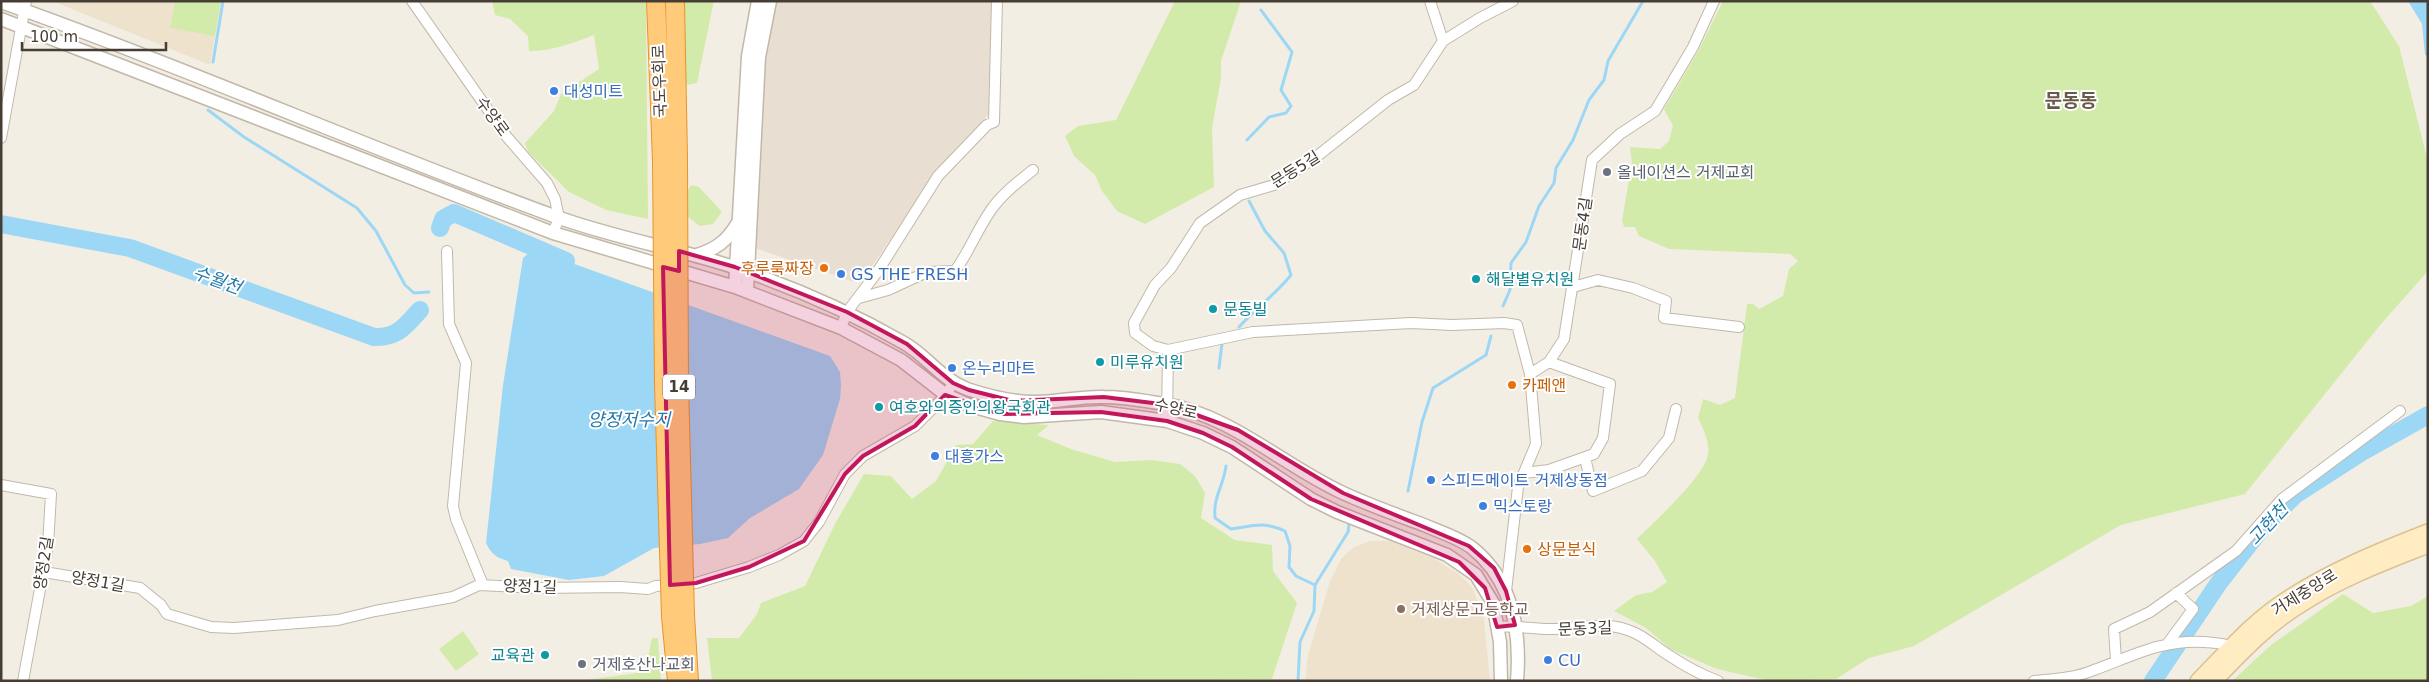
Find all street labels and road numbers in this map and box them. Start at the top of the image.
street label: 국도우회로 [649,44,670,118]
street label: 수양로 [472,93,513,140]
street label: 문동5길 [1267,147,1323,192]
street label: 문동4길 [1569,196,1596,252]
road number: 14 [663,374,695,400]
street label: 수양로 [1152,394,1200,423]
street label: 양정2길 [30,535,57,591]
street label: 거제중앙로 [2268,565,2341,620]
street label: 양정1길 [70,567,126,596]
street label: 양정1길 [502,576,557,597]
street label: 문동3길 [1558,618,1613,639]

